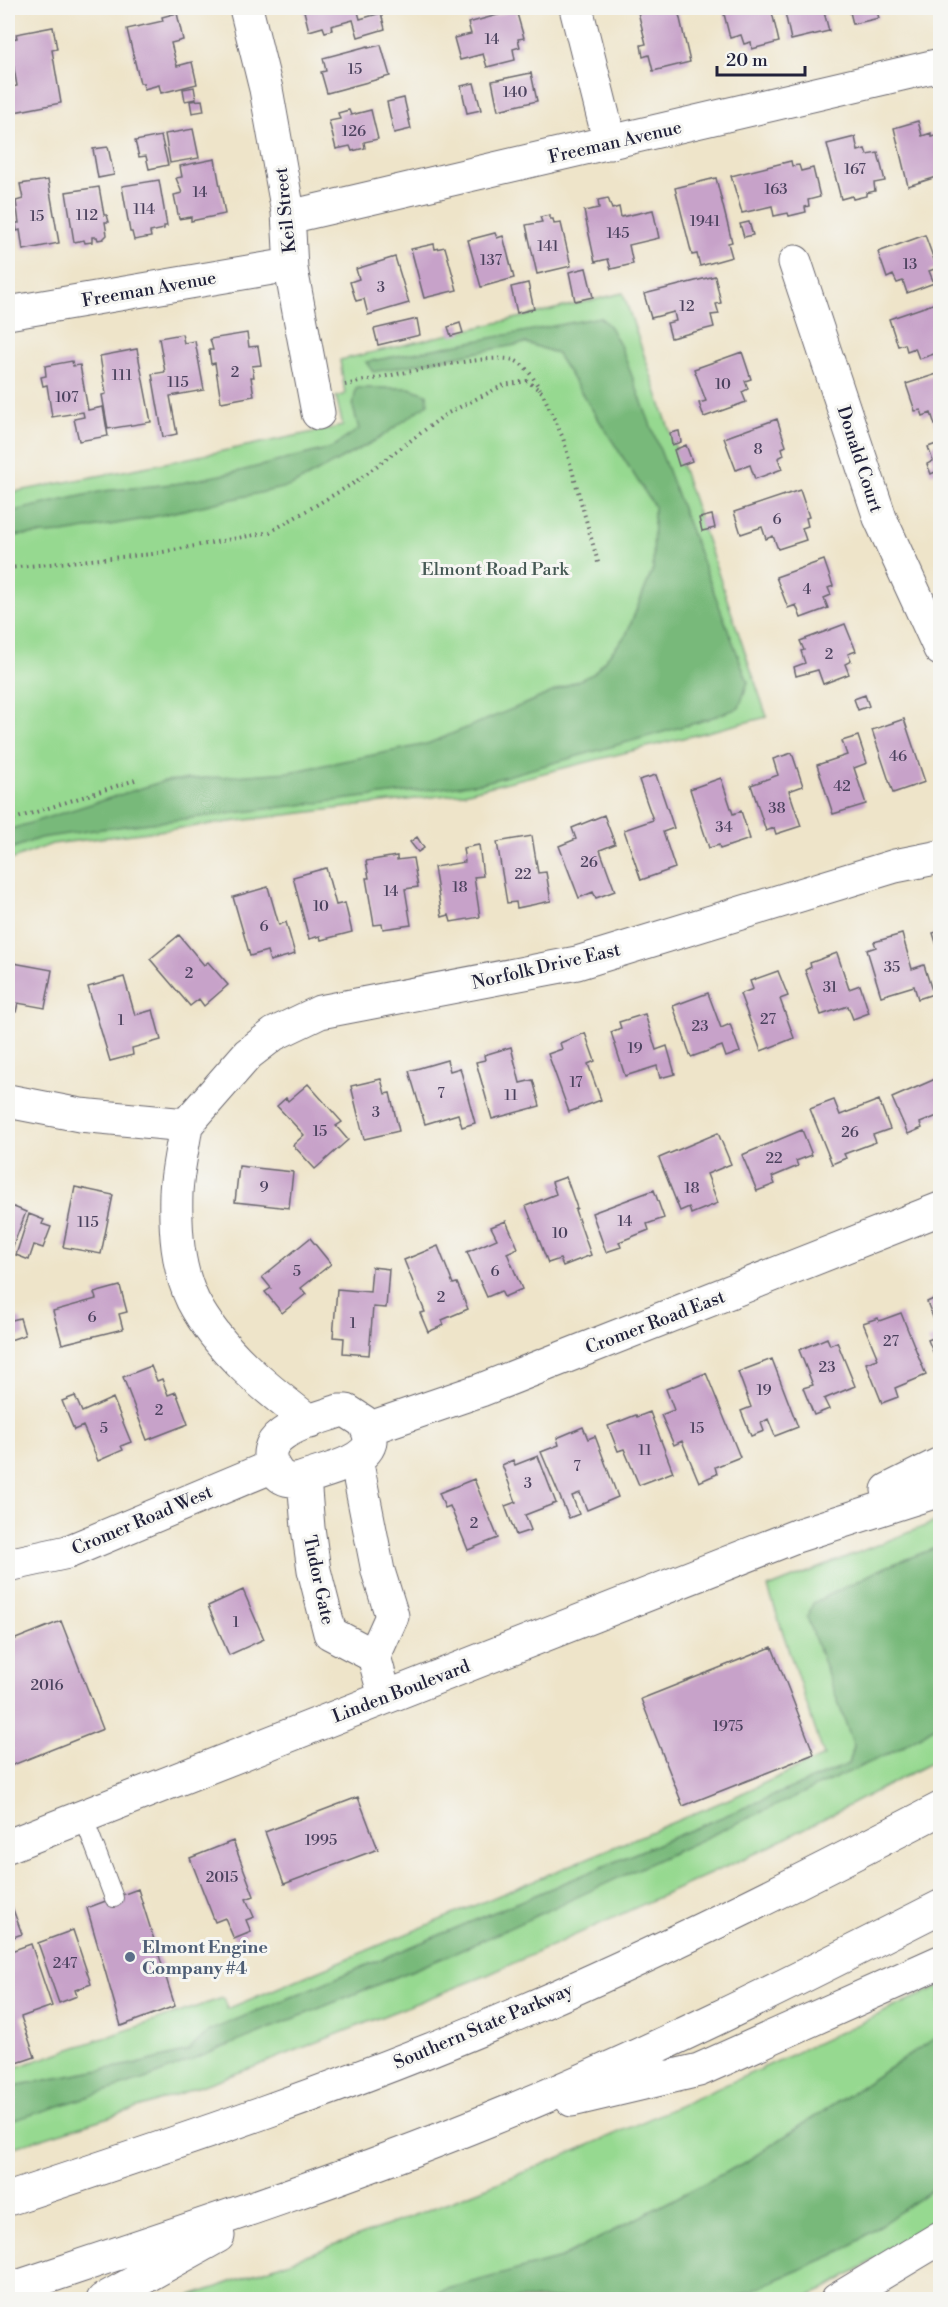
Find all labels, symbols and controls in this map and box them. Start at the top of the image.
house number: 14 [485,30,499,49]
scale bar [717,39,806,77]
text: 20 m [726,49,768,72]
house number: 15 [348,60,362,79]
house number: 140 [503,83,527,102]
street label: Freeman Avenue [546,116,684,169]
house number: 126 [342,122,366,141]
house number: 167 [844,160,866,179]
street label: Keil Street [270,165,301,254]
house number: 163 [764,180,788,199]
house number: 14 [193,183,207,202]
house number: 114 [133,200,155,219]
house number: 112 [76,206,98,225]
house number: 15 [30,207,44,226]
house number: 1941 [690,212,721,231]
house number: 145 [606,224,630,243]
house number: 141 [537,237,559,256]
house number: 137 [480,251,502,270]
house number: 13 [903,255,917,274]
street label: Freeman Avenue [80,266,218,313]
house number: 3 [377,278,385,297]
house number: 12 [679,297,695,316]
house number: 2 [231,363,239,382]
house number: 111 [112,366,133,385]
house number: 115 [167,373,189,392]
house number: 10 [715,375,731,394]
house number: 107 [55,388,79,407]
street label: Donald Court [831,403,888,516]
house number: 8 [753,440,763,459]
house number: 6 [772,510,782,529]
park label: Elmont Road Park [421,558,570,581]
house number: 4 [803,580,812,599]
house number: 2 [825,645,833,664]
house number: 46 [889,747,907,766]
house number: 42 [833,777,851,796]
house number: 38 [768,799,786,818]
house number: 34 [715,818,733,837]
house number: 26 [580,853,598,872]
house number: 22 [514,865,532,884]
house number: 18 [452,878,468,897]
house number: 14 [384,882,398,901]
house number: 10 [313,897,329,916]
house number: 6 [259,917,269,936]
street label: Norfolk Drive East [470,938,623,995]
house number: 35 [884,958,900,977]
house number: 2 [185,964,193,983]
house number: 31 [823,978,838,997]
house number: 27 [760,1010,776,1029]
house number: 1 [118,1011,125,1030]
house number: 23 [692,1017,708,1036]
house number: 19 [627,1039,643,1058]
house number: 17 [569,1073,583,1092]
house number: 7 [437,1084,445,1103]
house number: 11 [504,1086,518,1105]
house number: 3 [372,1103,380,1122]
house number: 15 [313,1122,327,1141]
house number: 26 [841,1123,859,1142]
house number: 22 [765,1149,783,1168]
house number: 9 [259,1178,269,1197]
house number: 18 [684,1179,700,1198]
house number: 14 [618,1212,632,1231]
house number: 115 [77,1213,99,1232]
house number: 10 [552,1224,568,1243]
house number: 5 [293,1262,301,1281]
house number: 6 [490,1262,500,1281]
street label: Cromer Road East [582,1285,729,1360]
house number: 2 [437,1288,445,1307]
house number: 6 [87,1308,97,1327]
house number: 1 [350,1314,357,1333]
house number: 27 [883,1332,899,1351]
house number: 23 [819,1358,835,1377]
house number: 19 [756,1381,772,1400]
house number: 2 [155,1401,163,1420]
house number: 5 [100,1419,108,1438]
house number: 15 [690,1419,704,1438]
house number: 11 [638,1441,652,1460]
house number: 7 [573,1457,581,1476]
house number: 3 [524,1474,532,1493]
street label: Cromer Road West [68,1480,217,1560]
house number: 2 [470,1514,478,1533]
street label: Tudor Gate [298,1533,339,1627]
house number: 1 [233,1613,240,1632]
street label: Linden Boulevard [329,1654,474,1728]
house number: 2016 [30,1676,64,1695]
house number: 1975 [713,1717,743,1736]
house number: 1995 [305,1831,337,1850]
house number: 2015 [206,1868,238,1887]
place label: Elmont Engine Company #4 [142,1936,268,1980]
marker: Elmont Engine Company #4 [123,1950,137,1964]
house number: 247 [53,1954,78,1973]
street label: Southern State Parkway [390,1978,576,2075]

